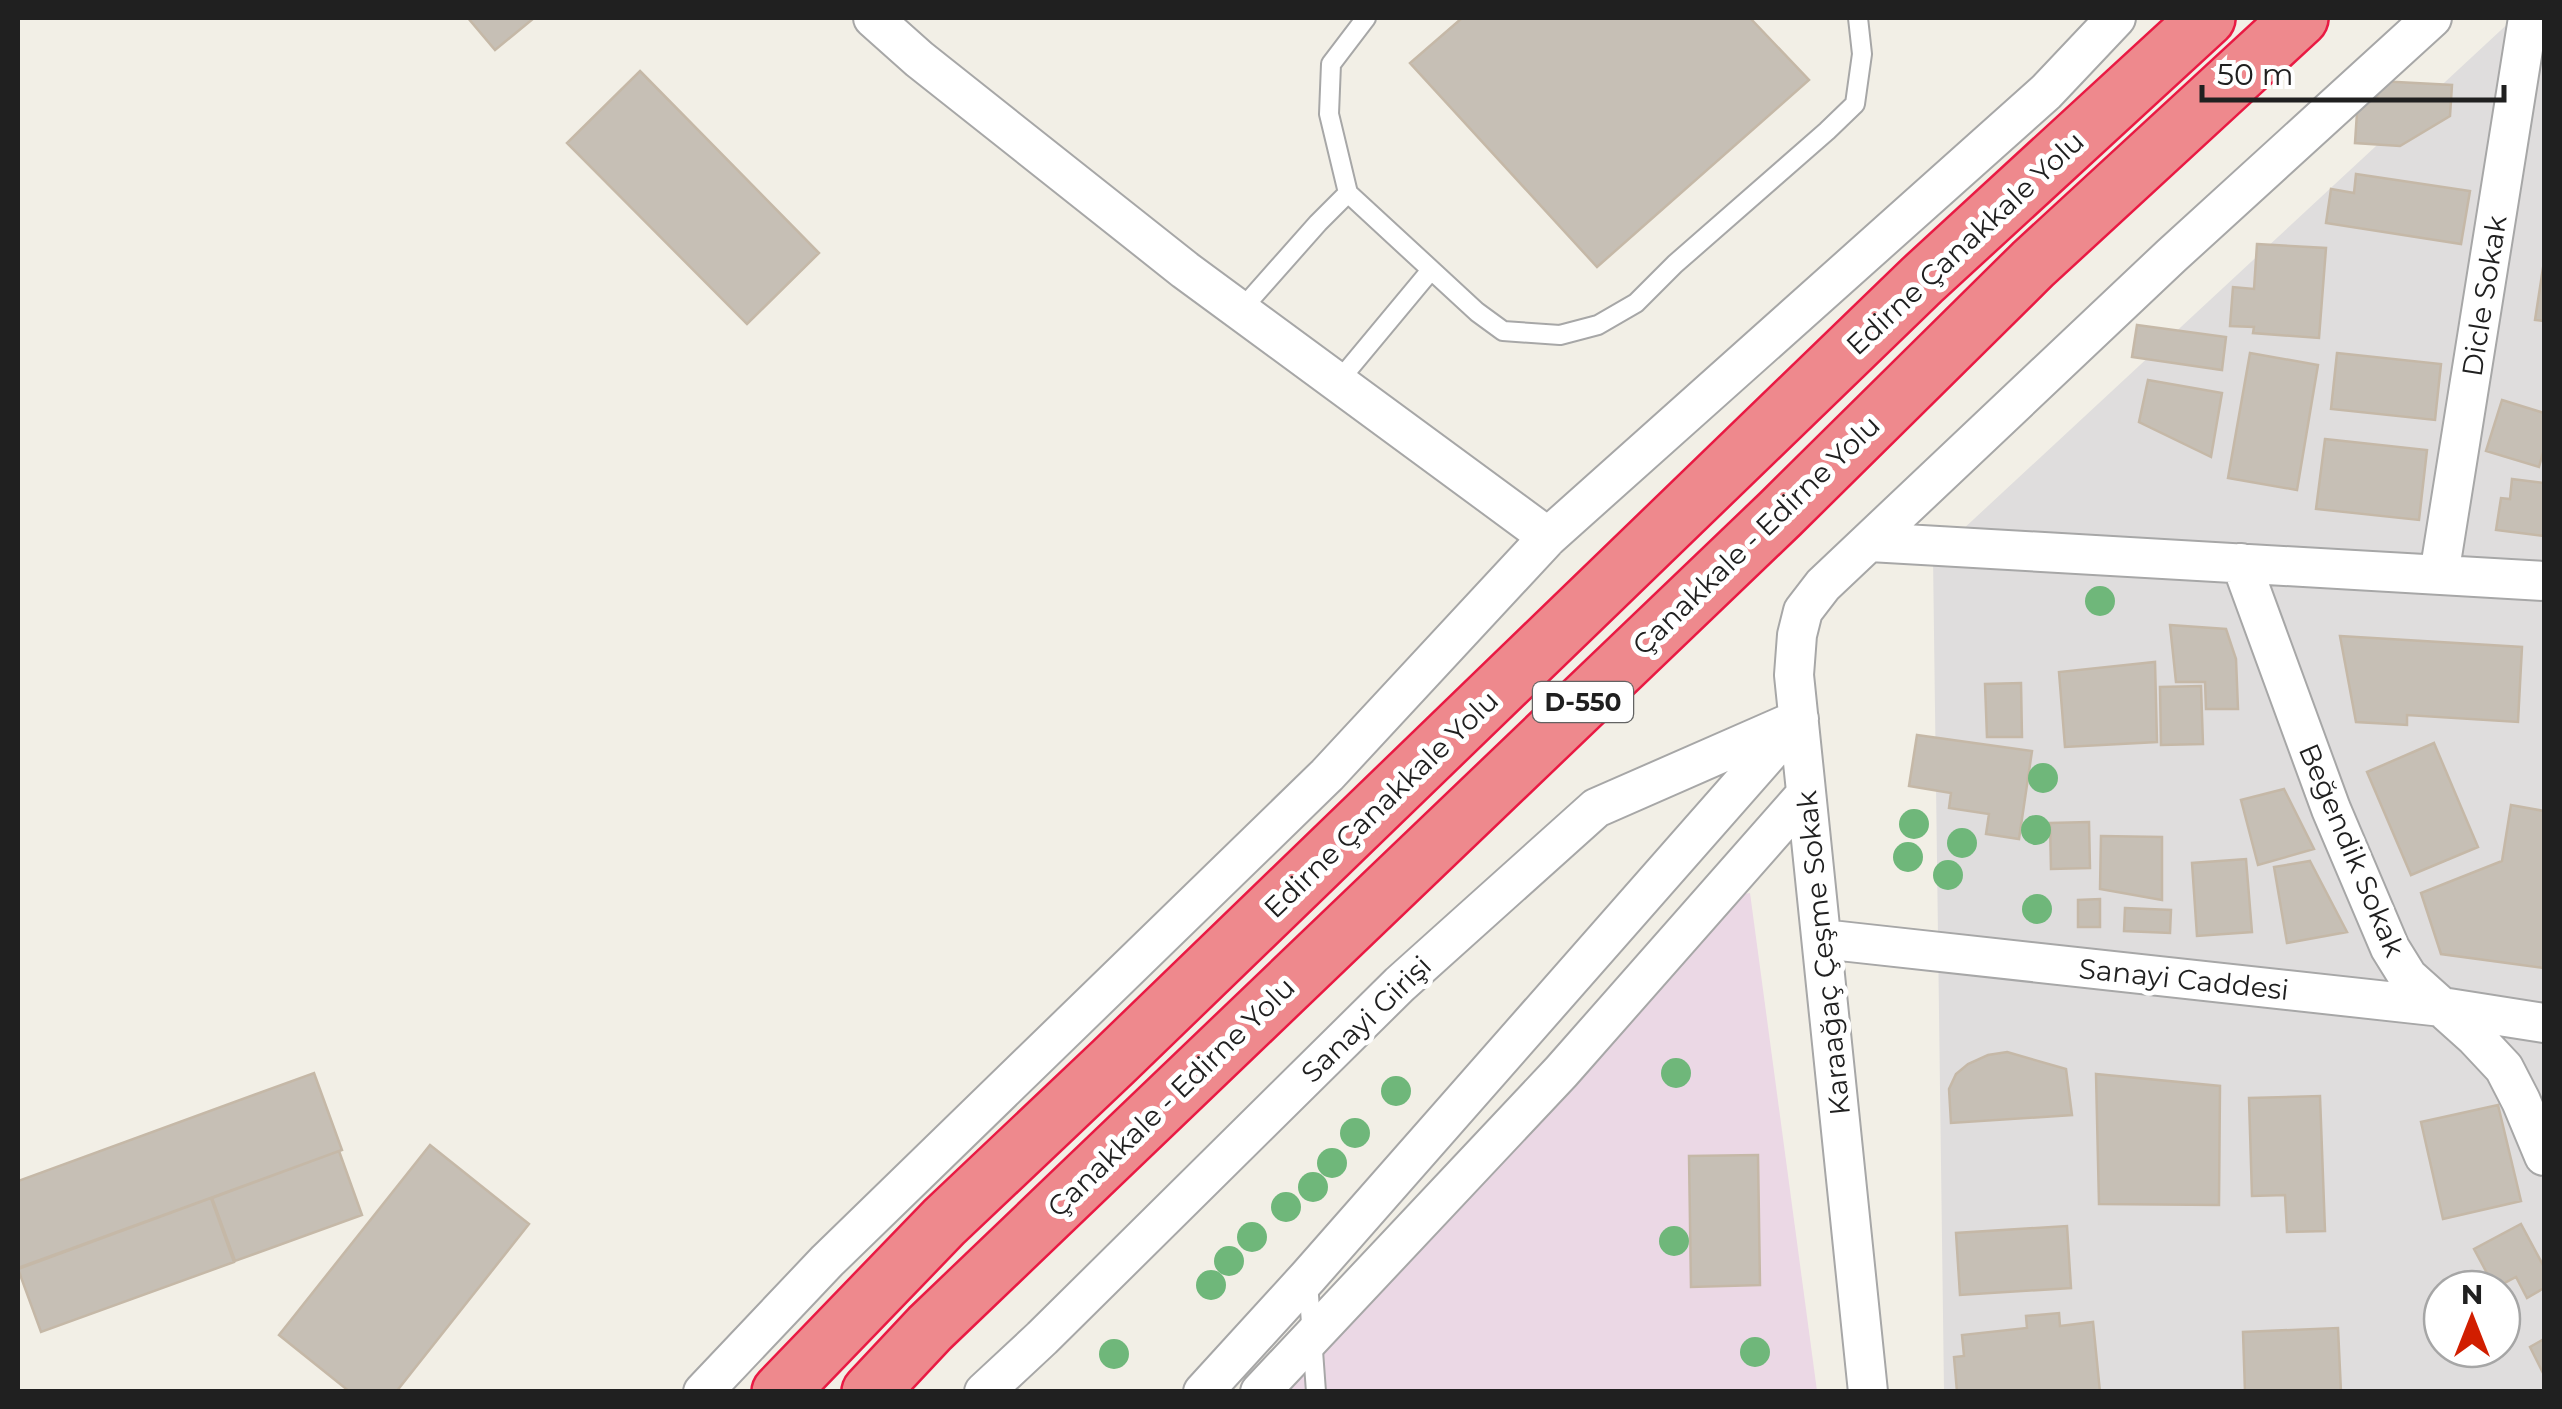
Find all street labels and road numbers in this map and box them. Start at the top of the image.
street label: Edirne Çanakkale Yolu [1839,124,2091,362]
street label: Dicle Sokak [2454,213,2514,379]
street label: Çanakkale - Edirne Yolu [1625,408,1887,662]
road number: D-550 [1533,682,1633,722]
street label: Edirne Çanakkale Yolu [1257,683,1505,925]
street label: Beğendik Sokak [2292,738,2412,962]
street label: Karaağaç Çeşme Sokak [1789,789,1857,1117]
street label: Sanayi Girişi [1294,949,1438,1089]
street label: Sanayi Caddesi [2077,951,2291,1007]
street label: Çanakkale - Edirne Yolu [1040,970,1302,1224]

